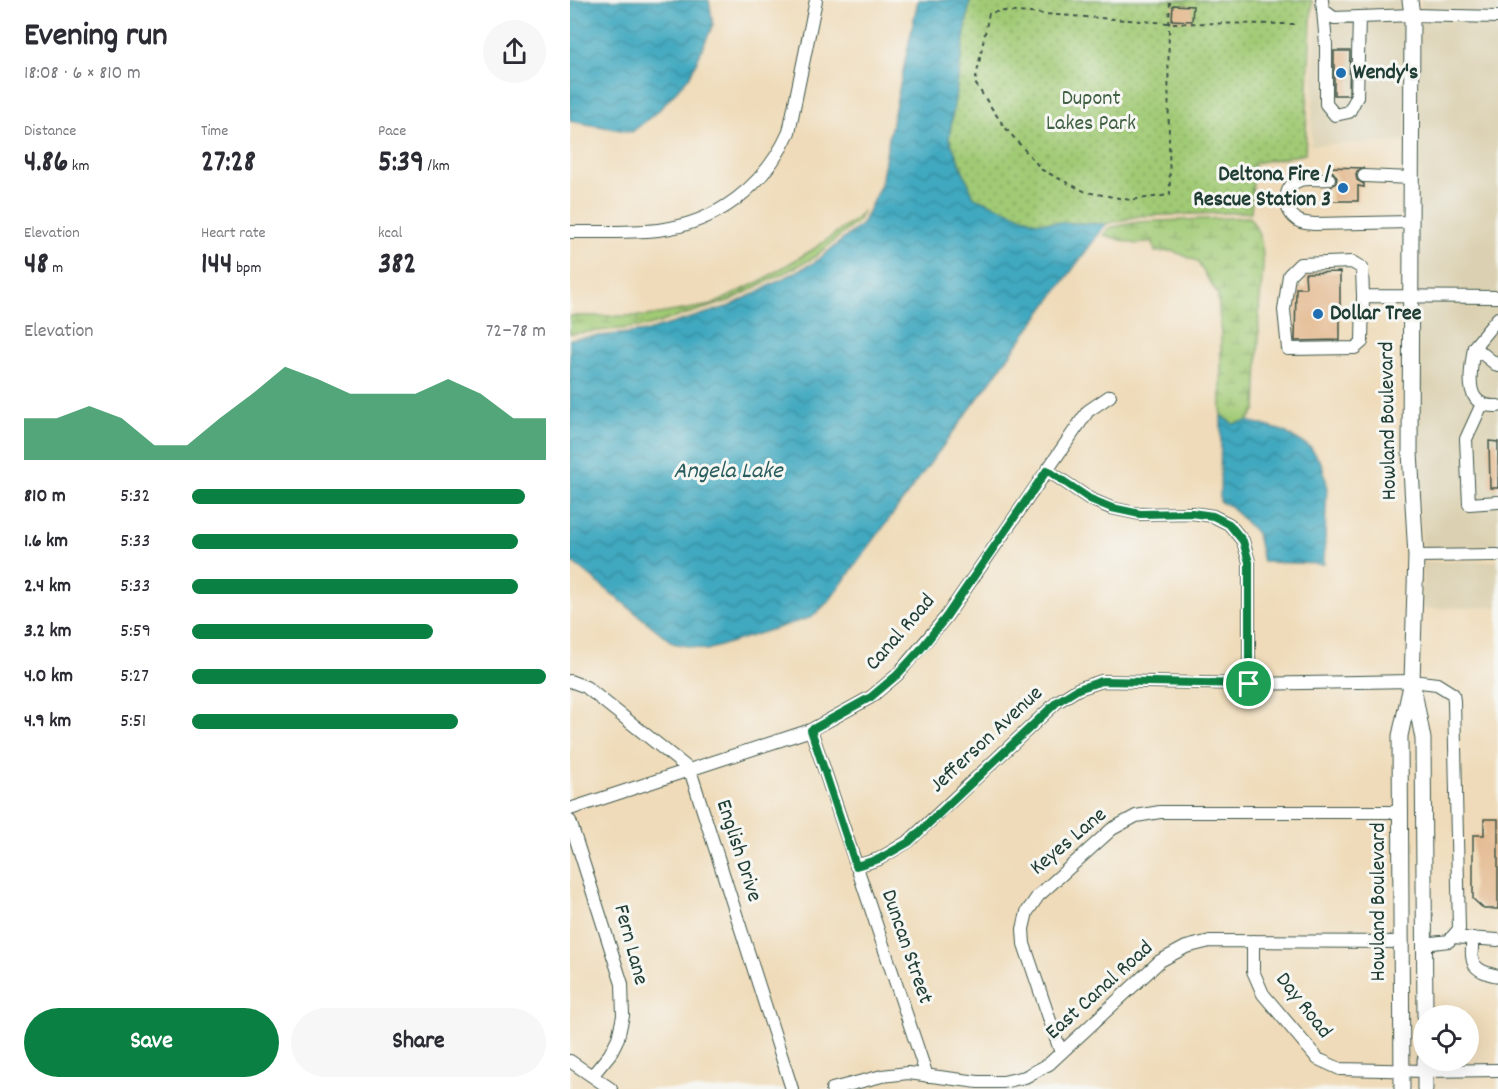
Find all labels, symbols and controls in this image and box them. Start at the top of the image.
text: Evening run [24,14,168,61]
button: share [483,20,546,83]
place label: Wendy's [1353,58,1418,89]
text: 18:08 · 6 × 810 m [24,60,141,88]
marker: Wendy's [1334,66,1348,80]
park label: Dupont Lakes Park [1046,84,1136,140]
text: Distance [24,120,76,143]
text: Time [201,120,228,143]
text: Pace [378,120,406,143]
text: 4.86 [24,143,68,186]
text: 27:28 [201,143,256,186]
text: 5:39 [378,143,424,186]
text: km [68,155,89,178]
text: /km [424,155,450,178]
place label: Deltona Fire / Rescue Station 3 [1193,160,1332,216]
marker: Deltona Fire / Rescue Station 3 [1336,181,1350,195]
text: Elevation [24,222,80,245]
text: Heart rate [201,222,266,245]
text: kcal [378,222,402,245]
text: 48 [24,245,48,288]
text: 144 [201,245,232,288]
text: 382 [378,245,416,288]
text: m [48,257,63,280]
text: bpm [232,257,261,280]
place label: Dollar Tree [1330,299,1422,330]
marker: Dollar Tree [1311,307,1325,321]
text: Elevation [24,318,94,346]
text: 72–78 m [486,318,546,346]
street label: Howland Boulevard [1372,341,1406,501]
water label: Angela Lake [673,455,784,489]
text: 810 m [24,483,66,511]
text: 5:32 [120,483,150,511]
text: 1.6 km [24,528,68,556]
text: 5:33 [120,528,150,556]
text: 2.4 km [24,573,71,601]
text: 5:33 [120,573,150,601]
street label: Canal Road [859,588,943,678]
text: 3.2 km [24,618,71,646]
text: 5:59 [120,618,151,646]
pin [1223,658,1274,709]
text: 4.0 km [24,663,73,691]
text: 5:27 [120,663,149,691]
icon: arrive [1232,667,1265,700]
street label: Jefferson Avenue [923,679,1051,801]
text: 4.9 km [24,708,71,736]
text: 5:51 [120,708,146,736]
street label: English Drive [707,796,769,906]
street label: Keyes Lane [1024,801,1114,883]
street label: Howland Boulevard [1364,823,1395,981]
street label: Duncan Street [872,886,940,1008]
street label: Fern Lane [604,901,656,989]
street label: East Canal Road [1039,934,1161,1048]
street label: Day Road [1267,966,1339,1046]
map controls [1413,1005,1479,1071]
button: locate [1413,1005,1479,1071]
button: Save [24,1008,279,1077]
button: Share [291,1008,546,1077]

